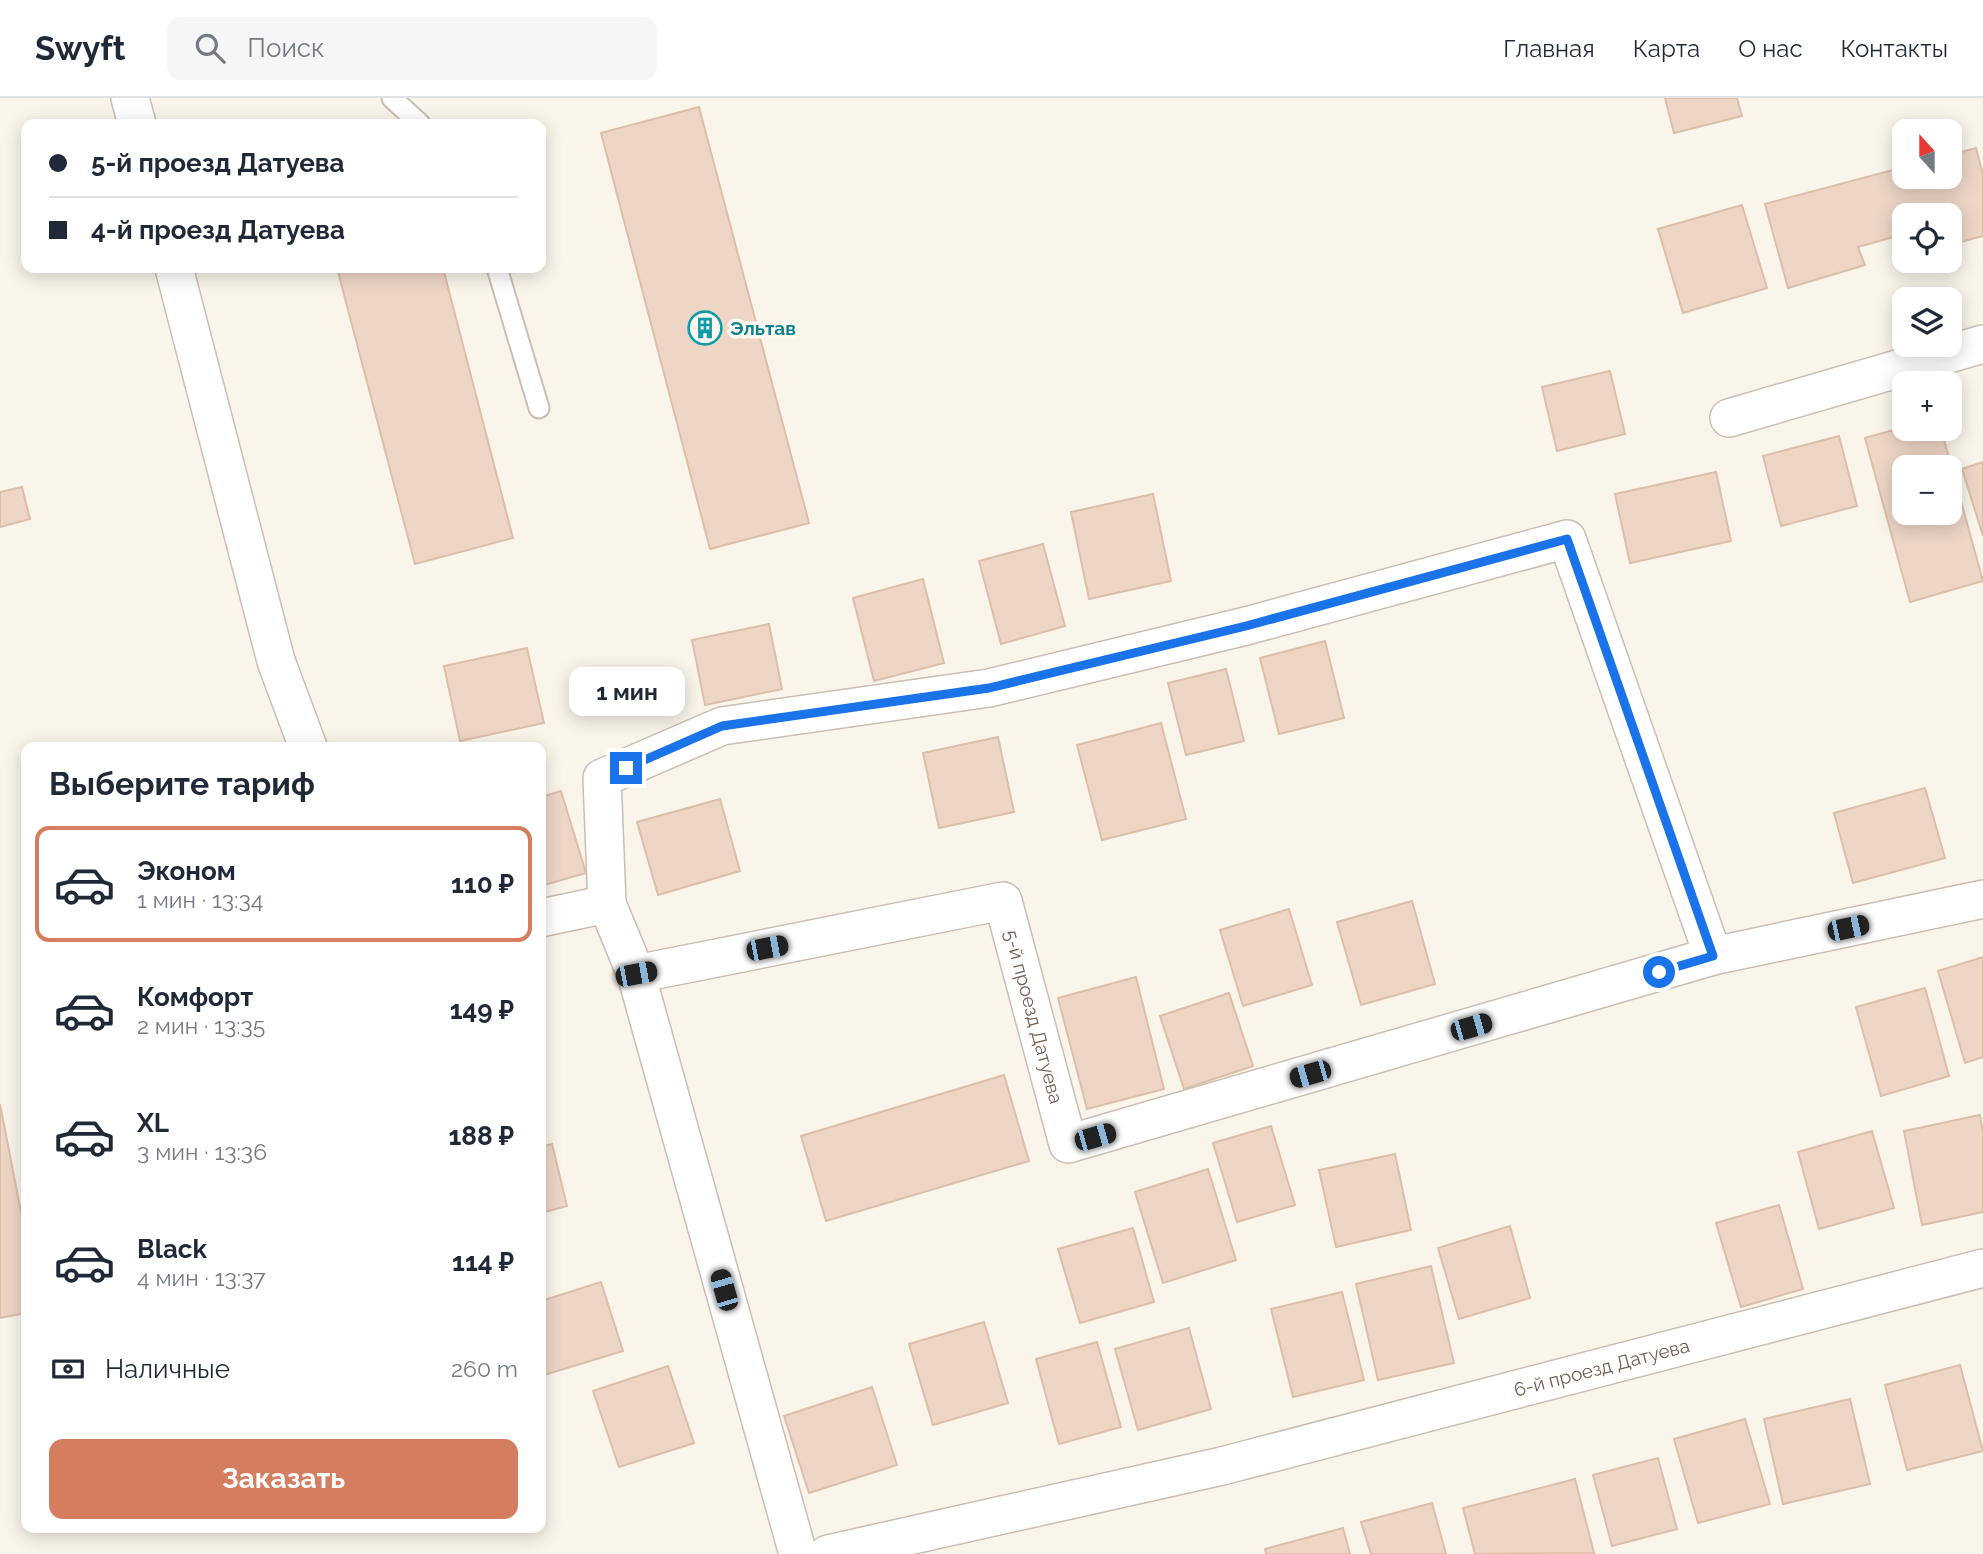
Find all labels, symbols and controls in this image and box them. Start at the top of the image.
search box [167,17,657,80]
text: Swyft [35,29,125,68]
icon: search [191,29,229,67]
text: Поиск [247,33,325,63]
text: Главная [1503,34,1595,63]
text: Карта [1633,34,1700,63]
text: О нас [1738,34,1803,63]
text: Контакты [1841,34,1948,63]
north arrow [1892,119,1962,189]
map controls [1892,119,1962,525]
text: 5-й проезд Датуева [91,148,344,178]
button: locate [1892,203,1962,273]
text: 4-й проезд Датуева [91,215,345,245]
button: layers [1892,287,1962,357]
building icon: Эльтав [686,309,724,347]
place label: Эльтав [730,317,796,339]
button: + [1892,371,1962,441]
button: − [1892,455,1962,525]
callout: 1 мин [568,666,684,716]
text: 1 мин [596,678,658,705]
route end [610,752,642,784]
text: Выберите тариф [49,765,315,802]
icon: car [53,853,116,916]
text: Эконом [137,856,236,886]
text: 110 ₽ [451,869,514,899]
text: 1 мин · 13:34 [137,886,263,913]
car [1826,913,1871,943]
street label: 5-й проезд Датуева [1000,927,1068,1106]
car [745,934,790,962]
route start [1643,956,1675,988]
car [614,960,659,988]
icon: car [53,979,116,1042]
text: Комфорт [137,982,253,1012]
text: 149 ₽ [450,995,514,1025]
car [1448,1011,1495,1043]
text: 2 мин · 13:35 [137,1012,265,1039]
car [1287,1058,1334,1090]
icon: car [53,1105,116,1168]
text: XL [137,1108,169,1138]
text: 188 ₽ [448,1121,514,1151]
car [1072,1121,1119,1153]
text: 3 мин · 13:36 [137,1138,267,1165]
icon: car [53,1231,116,1294]
text: Black [137,1234,207,1264]
text: 114 ₽ [452,1247,514,1277]
text: 4 мин · 13:37 [137,1264,266,1291]
car [709,1267,740,1313]
street label: 6-й проезд Датуева [1512,1334,1692,1401]
icon: cash [49,1350,87,1388]
text: Наличные [105,1354,230,1384]
text: 260 m [451,1355,518,1382]
button: Заказать [49,1439,518,1519]

